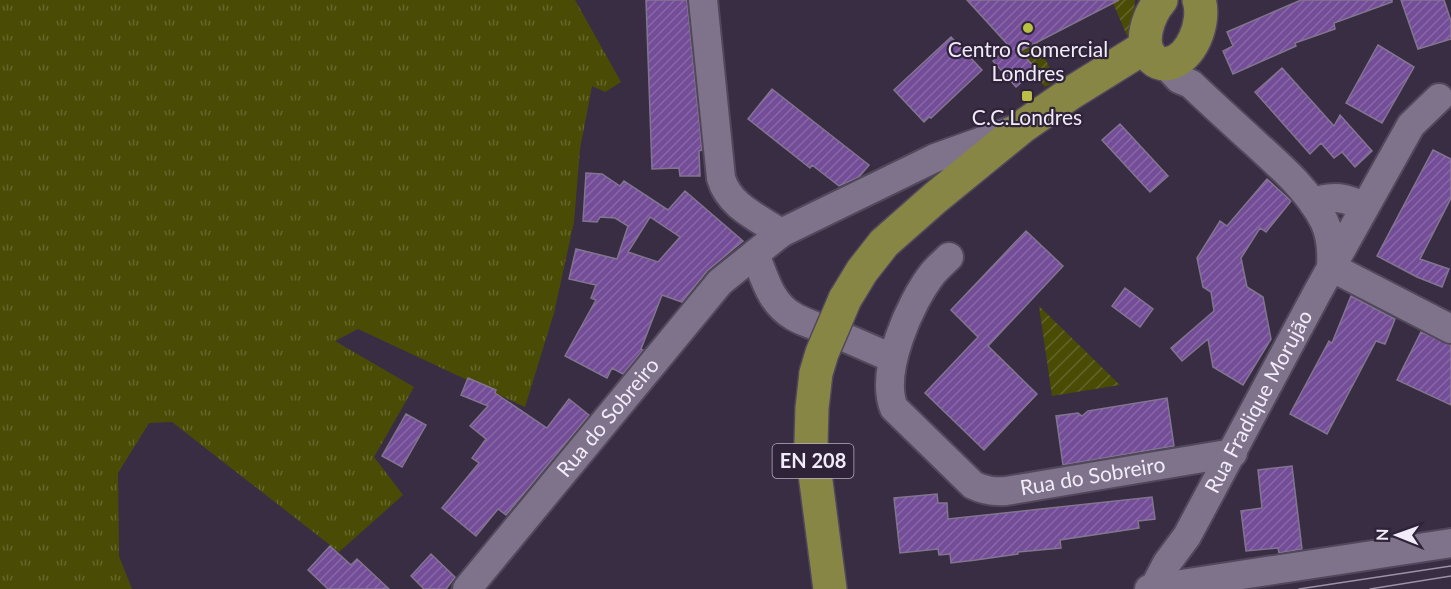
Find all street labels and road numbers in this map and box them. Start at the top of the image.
street label: Rua Fradique Morujão [1198,305,1317,497]
street label: Rua do Sobreiro [551,352,663,481]
road number: EN 208 [772,444,854,478]
street label: Rua do Sobreiro [1018,451,1167,499]

